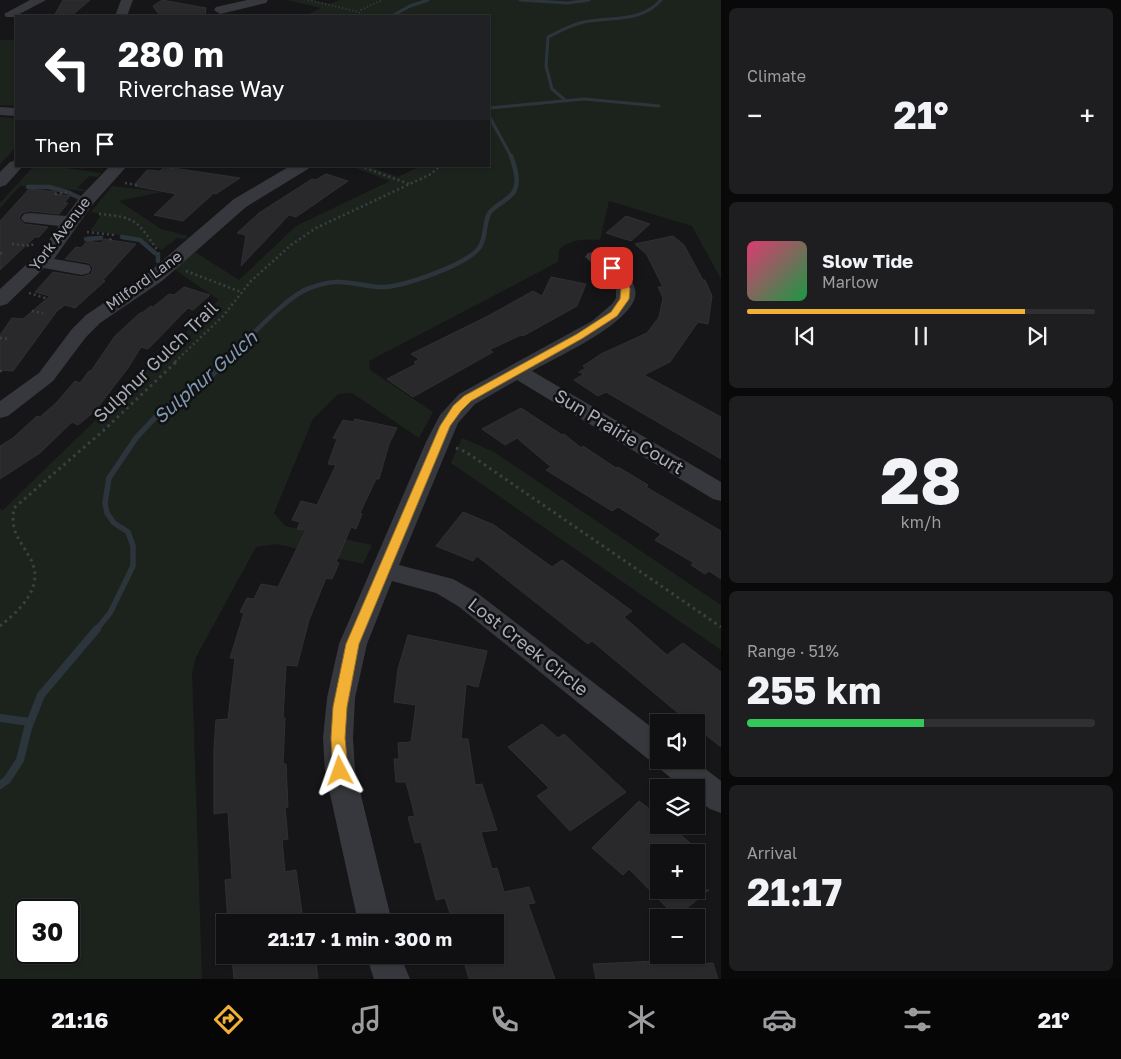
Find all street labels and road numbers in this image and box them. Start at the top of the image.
street label: York Avenue [25,193,94,274]
street label: Milford Lane [102,246,185,314]
street label: Sulphur Gulch Trail [89,297,223,427]
street label: Sun Prairie Court [551,384,688,478]
street label: Lost Creek Circle [464,592,593,700]

